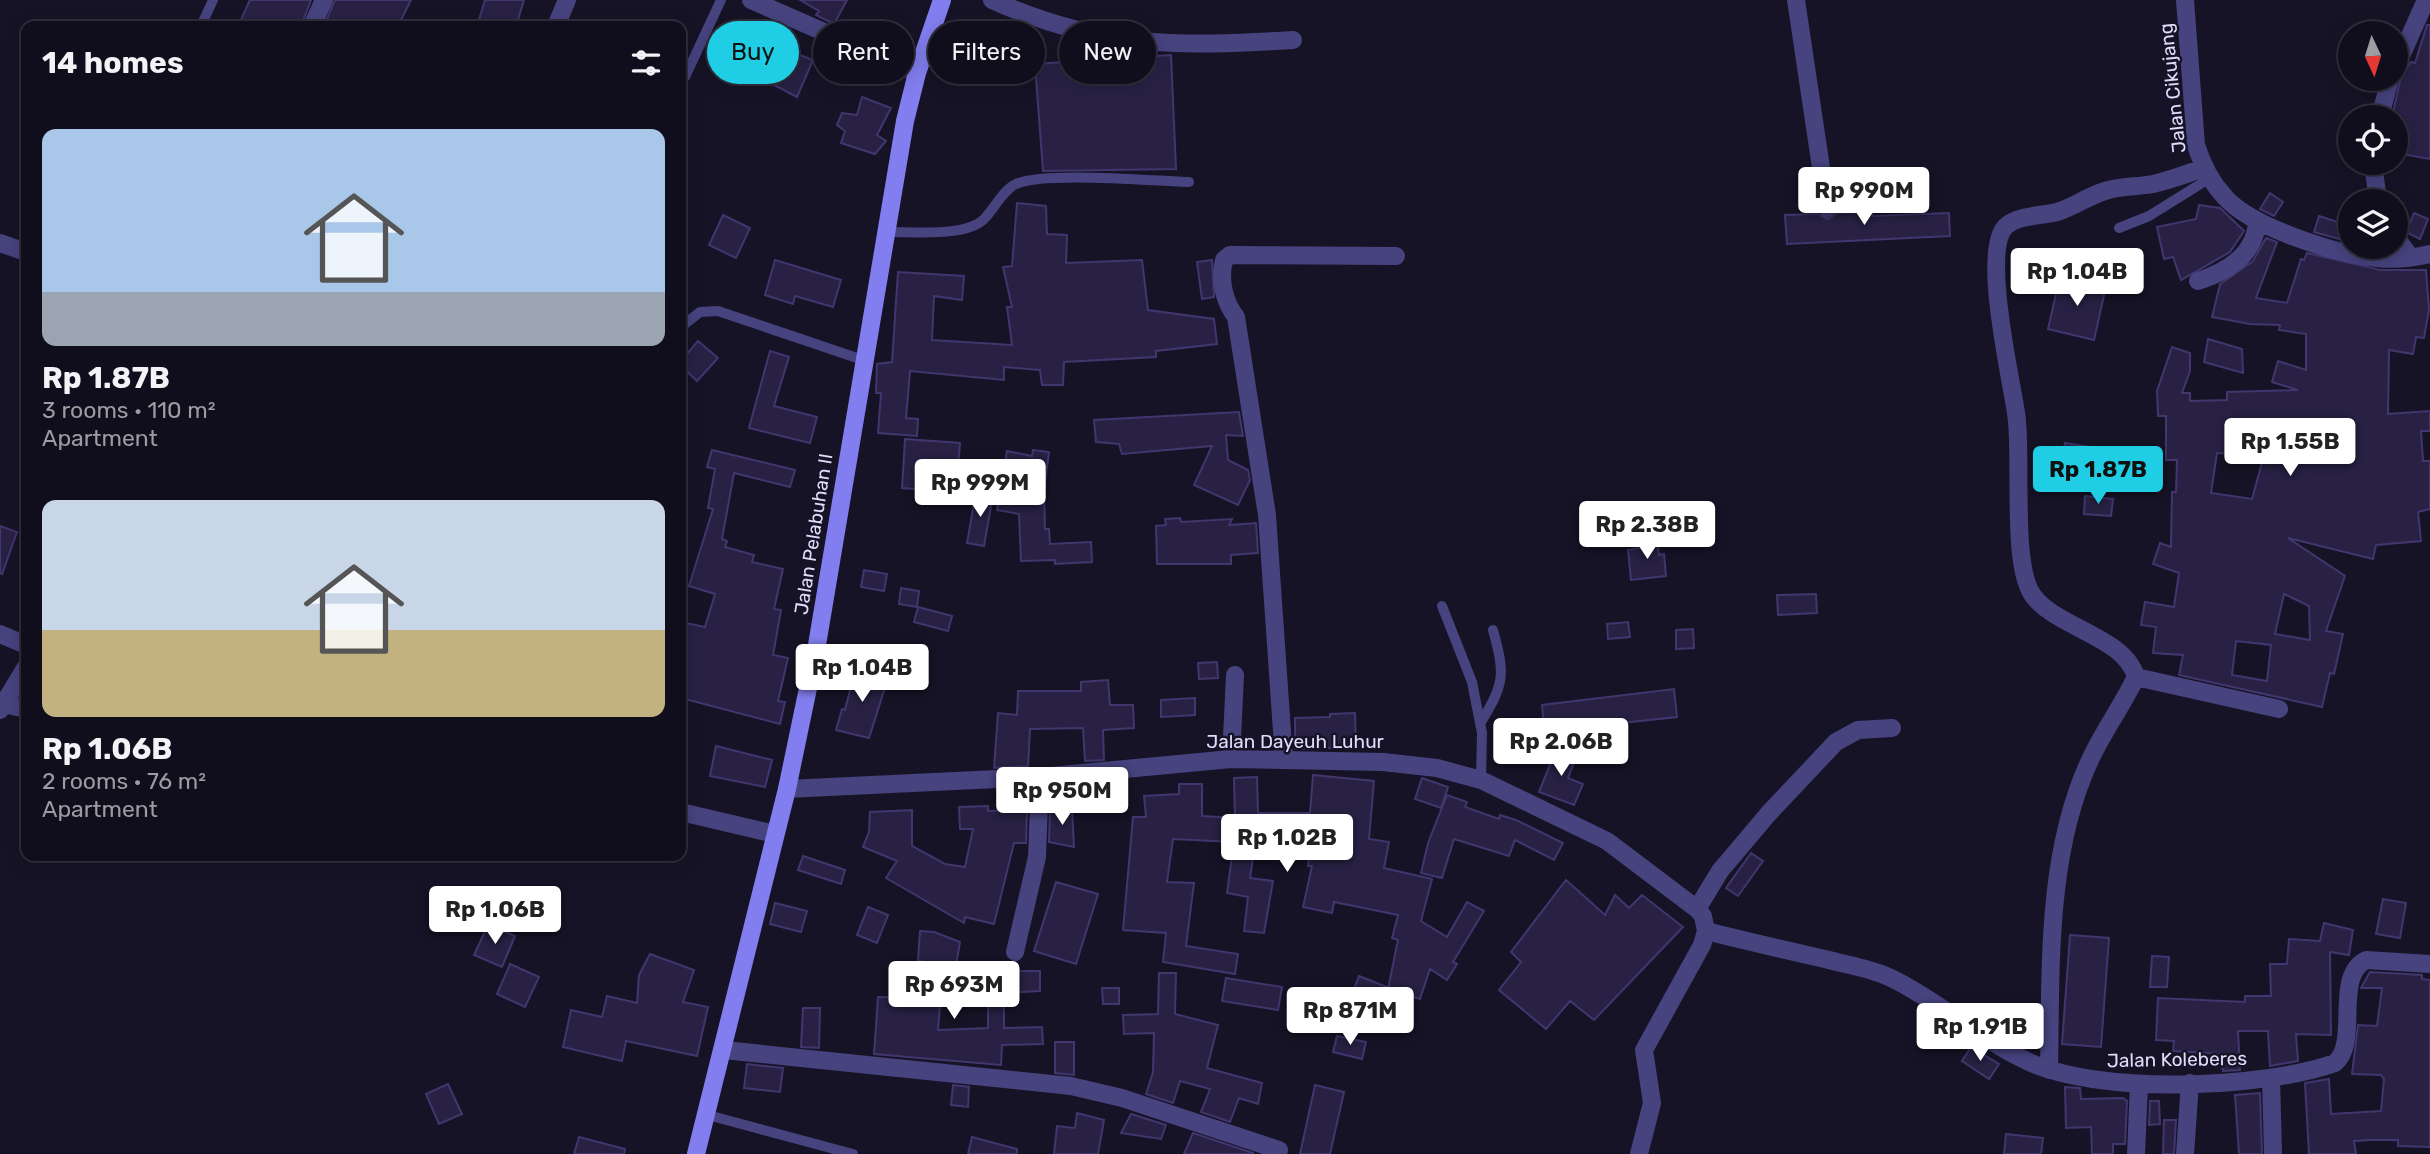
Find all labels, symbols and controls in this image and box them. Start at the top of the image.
chip: Buy [707,21,799,84]
chip: Rent [813,21,914,84]
chip: Filters [928,21,1045,84]
chip: New [1059,21,1156,84]
north arrow [2338,21,2408,91]
map controls [2338,21,2408,259]
street label: Jalan Cikujang [2154,22,2191,154]
icon: filters [627,44,665,82]
text: 14 homes [42,45,184,81]
button: locate [2338,105,2408,175]
pin: Rp 990M [1799,168,1929,227]
icon: home [291,175,417,301]
text: Rp 990M [1814,176,1914,204]
button: layers [2338,189,2408,259]
pin: Rp 1.04B [2005,248,2149,308]
text: Rp 1.04B [2027,257,2127,285]
text: Rp 1.87B [42,360,170,396]
text: 3 rooms · 110 m² [42,396,216,424]
pin: Rp 1.55B [2218,419,2362,478]
text: Apartment [42,424,158,452]
text: Rp 1.55B [2240,427,2340,455]
pin: Rp 1.87B [2026,447,2170,506]
street label: Jalan Pelabuhan II [789,452,838,616]
text: Rp 1.87B [2049,455,2147,483]
pin: Rp 999M [915,460,1045,519]
text: Rp 999M [931,468,1029,496]
pin: Rp 2.38B [1575,502,1719,561]
text: Rp 2.38B [1595,510,1699,538]
icon: home [291,546,417,672]
pin: Rp 1.04B [790,644,934,704]
text: Rp 1.04B [812,653,912,681]
pin: Rp 2.06B [1489,718,1633,778]
text: Rp 2.06B [1509,727,1613,755]
street label: Jalan Dayeuh Luhur [1206,730,1385,753]
text: Rp 1.06B [42,731,172,767]
text: 2 rooms · 76 m² [42,767,206,795]
pin: Rp 950M [997,768,1127,827]
text: Rp 950M [1012,776,1112,804]
text: Apartment [42,795,158,823]
pin: Rp 1.02B [1215,814,1359,874]
text: Rp 1.02B [1237,823,1337,851]
pin: Rp 1.06B [423,886,567,946]
text: Rp 1.06B [445,895,545,923]
pin: Rp 693M [889,962,1019,1021]
text: Rp 693M [904,970,1004,998]
pin: Rp 871M [1285,988,1415,1047]
text: Rp 871M [1303,996,1397,1024]
pin: Rp 1.91B [1908,1004,2052,1063]
text: Rp 1.91B [1933,1012,2027,1040]
street label: Jalan Koleberes [2107,1047,2247,1072]

